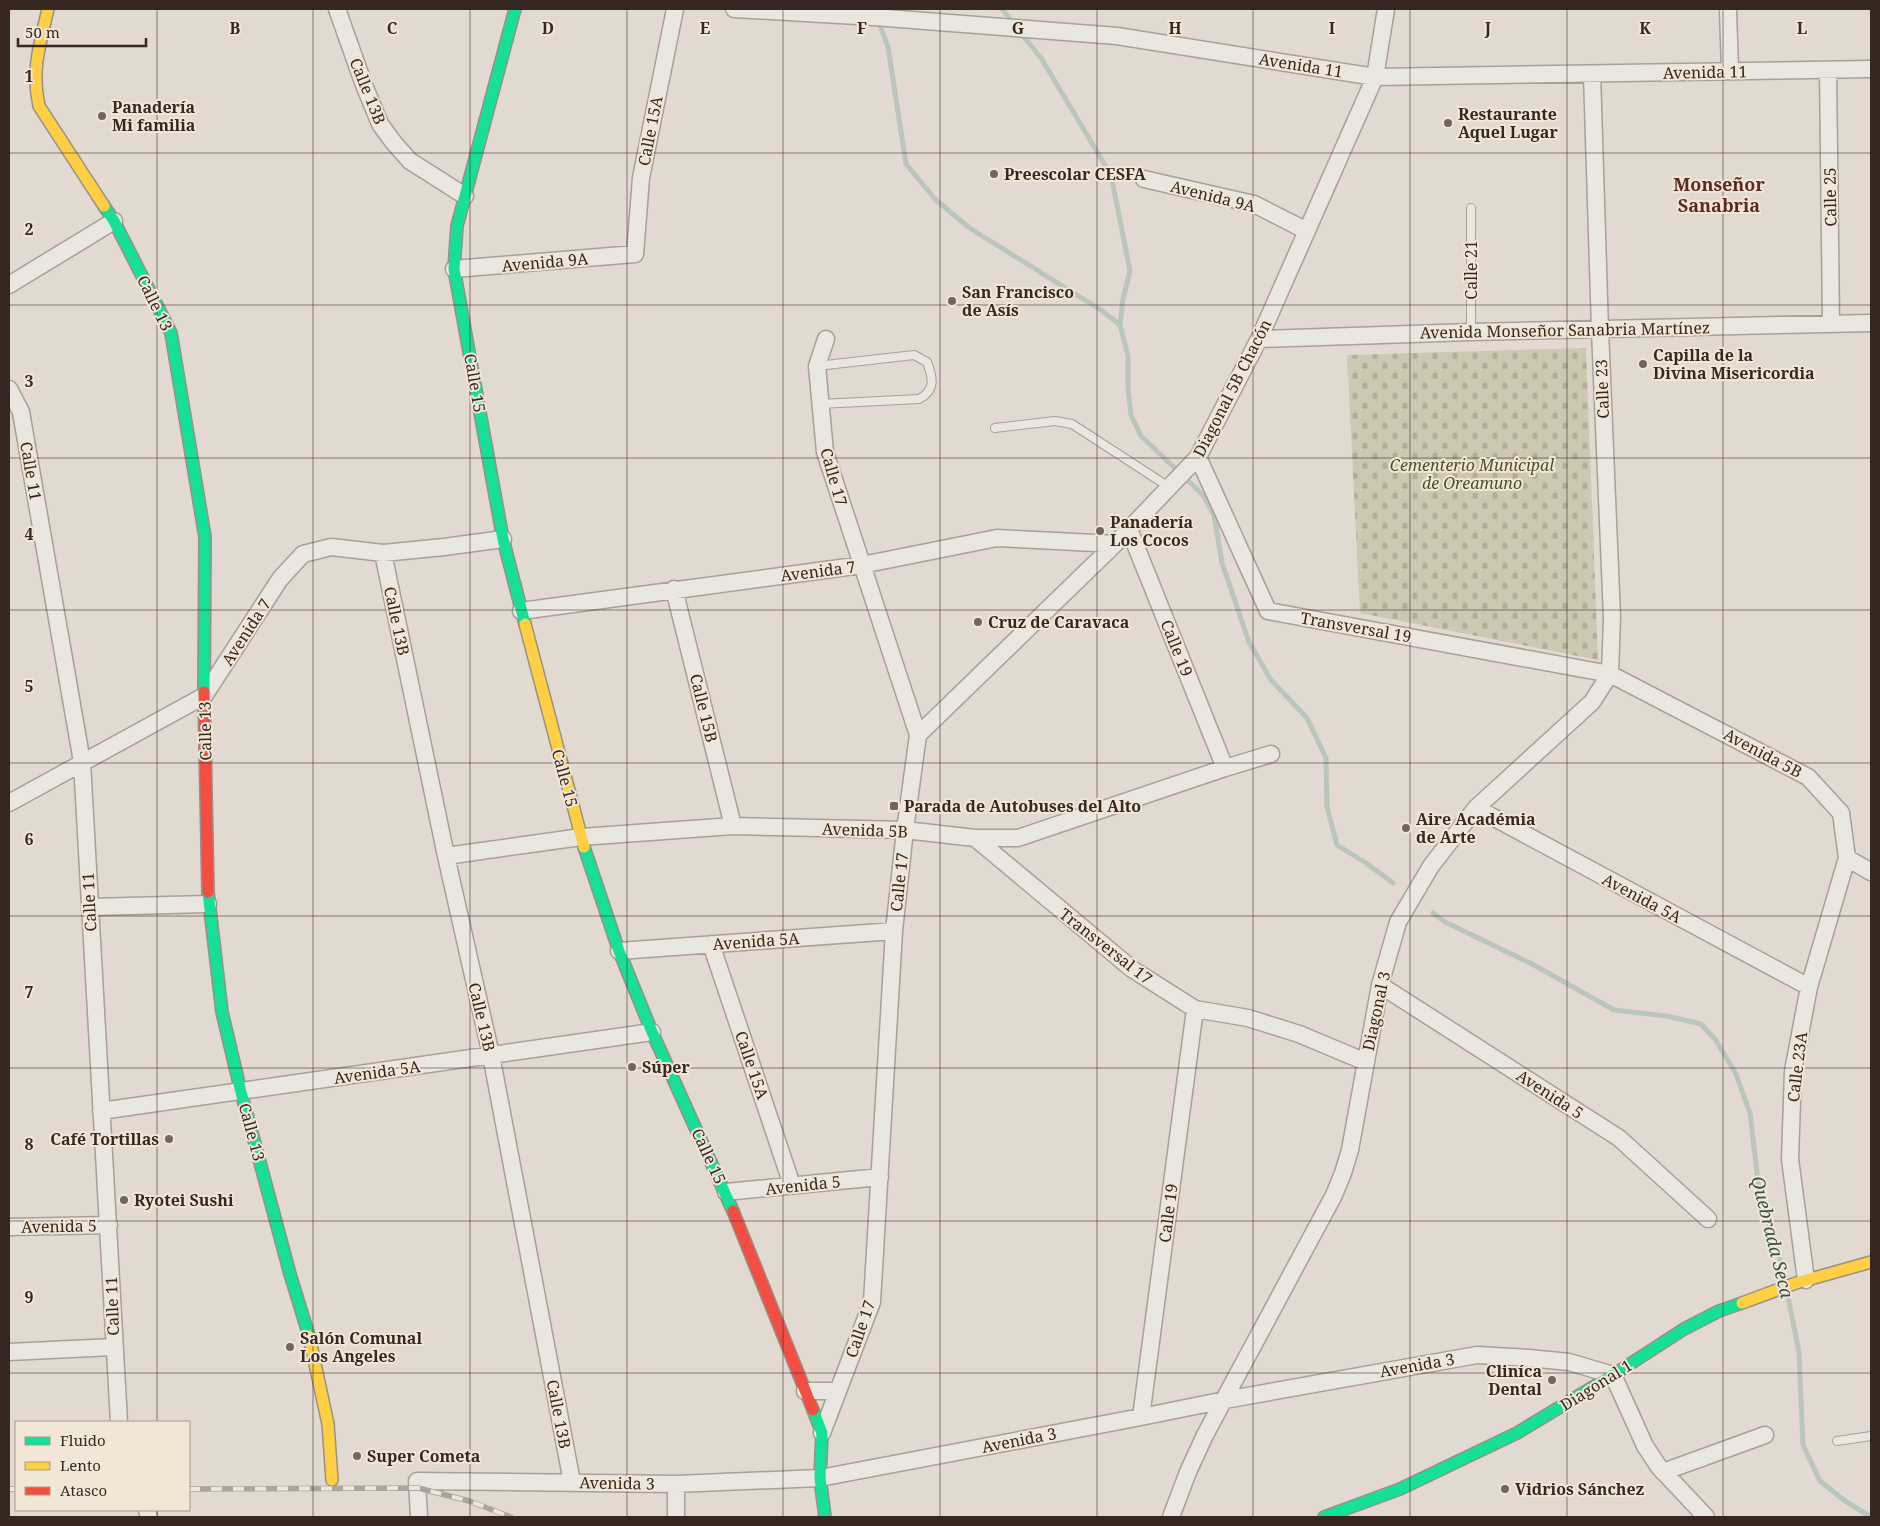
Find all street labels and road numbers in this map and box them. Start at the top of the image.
street label: Avenida 11 [1258,48,1344,82]
street label: Calle 13B [345,55,391,127]
street label: Avenida 11 [1663,60,1747,84]
street label: Calle 15A [632,94,668,168]
street label: Calle 25 [1818,167,1842,227]
street label: Avenida 9A [1168,175,1258,217]
street label: Calle 21 [1460,240,1482,300]
street label: Avenida 9A [501,247,590,277]
street label: Calle 13 [132,271,178,335]
street label: Diagonal 5B Chacón [1188,315,1276,461]
street label: Avenida Monseñor Sanabria Martínez [1420,316,1710,344]
street label: Calle 15 [459,352,491,414]
street label: Calle 23 [1590,359,1614,419]
street label: Calle 11 [15,440,47,502]
street label: Calle 17 [815,445,853,509]
street label: Avenida 7 [779,555,857,587]
street label: Calle 13B [379,585,415,657]
street label: Avenida 7 [216,594,276,670]
street label: Transversal 19 [1299,606,1413,648]
street label: Calle 19 [1156,616,1198,680]
street label: Calle 15B [685,671,723,745]
street label: Calle 13 [193,701,217,761]
street label: Avenida 5B [1720,723,1806,783]
street label: Calle 15 [547,746,583,810]
street label: Avenida 5B [822,818,908,842]
street label: Calle 17 [885,851,913,913]
street label: Avenida 5A [1599,868,1686,928]
street label: Calle 11 [76,872,102,932]
street label: Transversal 17 [1055,903,1157,989]
street label: Avenida 5A [712,927,801,955]
street label: Diagonal 3 [1357,969,1395,1053]
street label: Calle 13B [463,981,501,1053]
street label: Calle 15A [730,1028,774,1103]
street label: Calle 23A [1782,1030,1812,1103]
street label: Avenida 5A [332,1055,422,1089]
street label: Avenida 5 [1512,1064,1588,1124]
street label: Calle 13 [234,1100,270,1164]
street label: Calle 15 [686,1124,732,1188]
street label: Avenida 5 [764,1170,842,1200]
street label: Calle 19 [1153,1182,1183,1244]
street label: Avenida 5 [21,1214,97,1238]
street label: Calle 11 [100,1276,124,1336]
street label: Calle 17 [840,1297,880,1361]
street label: Avenida 3 [1378,1348,1456,1382]
street label: Diagonal 1 [1556,1354,1636,1416]
street label: Calle 13B [542,1378,576,1450]
street label: Avenida 3 [980,1422,1058,1458]
street label: Avenida 3 [579,1471,655,1495]

